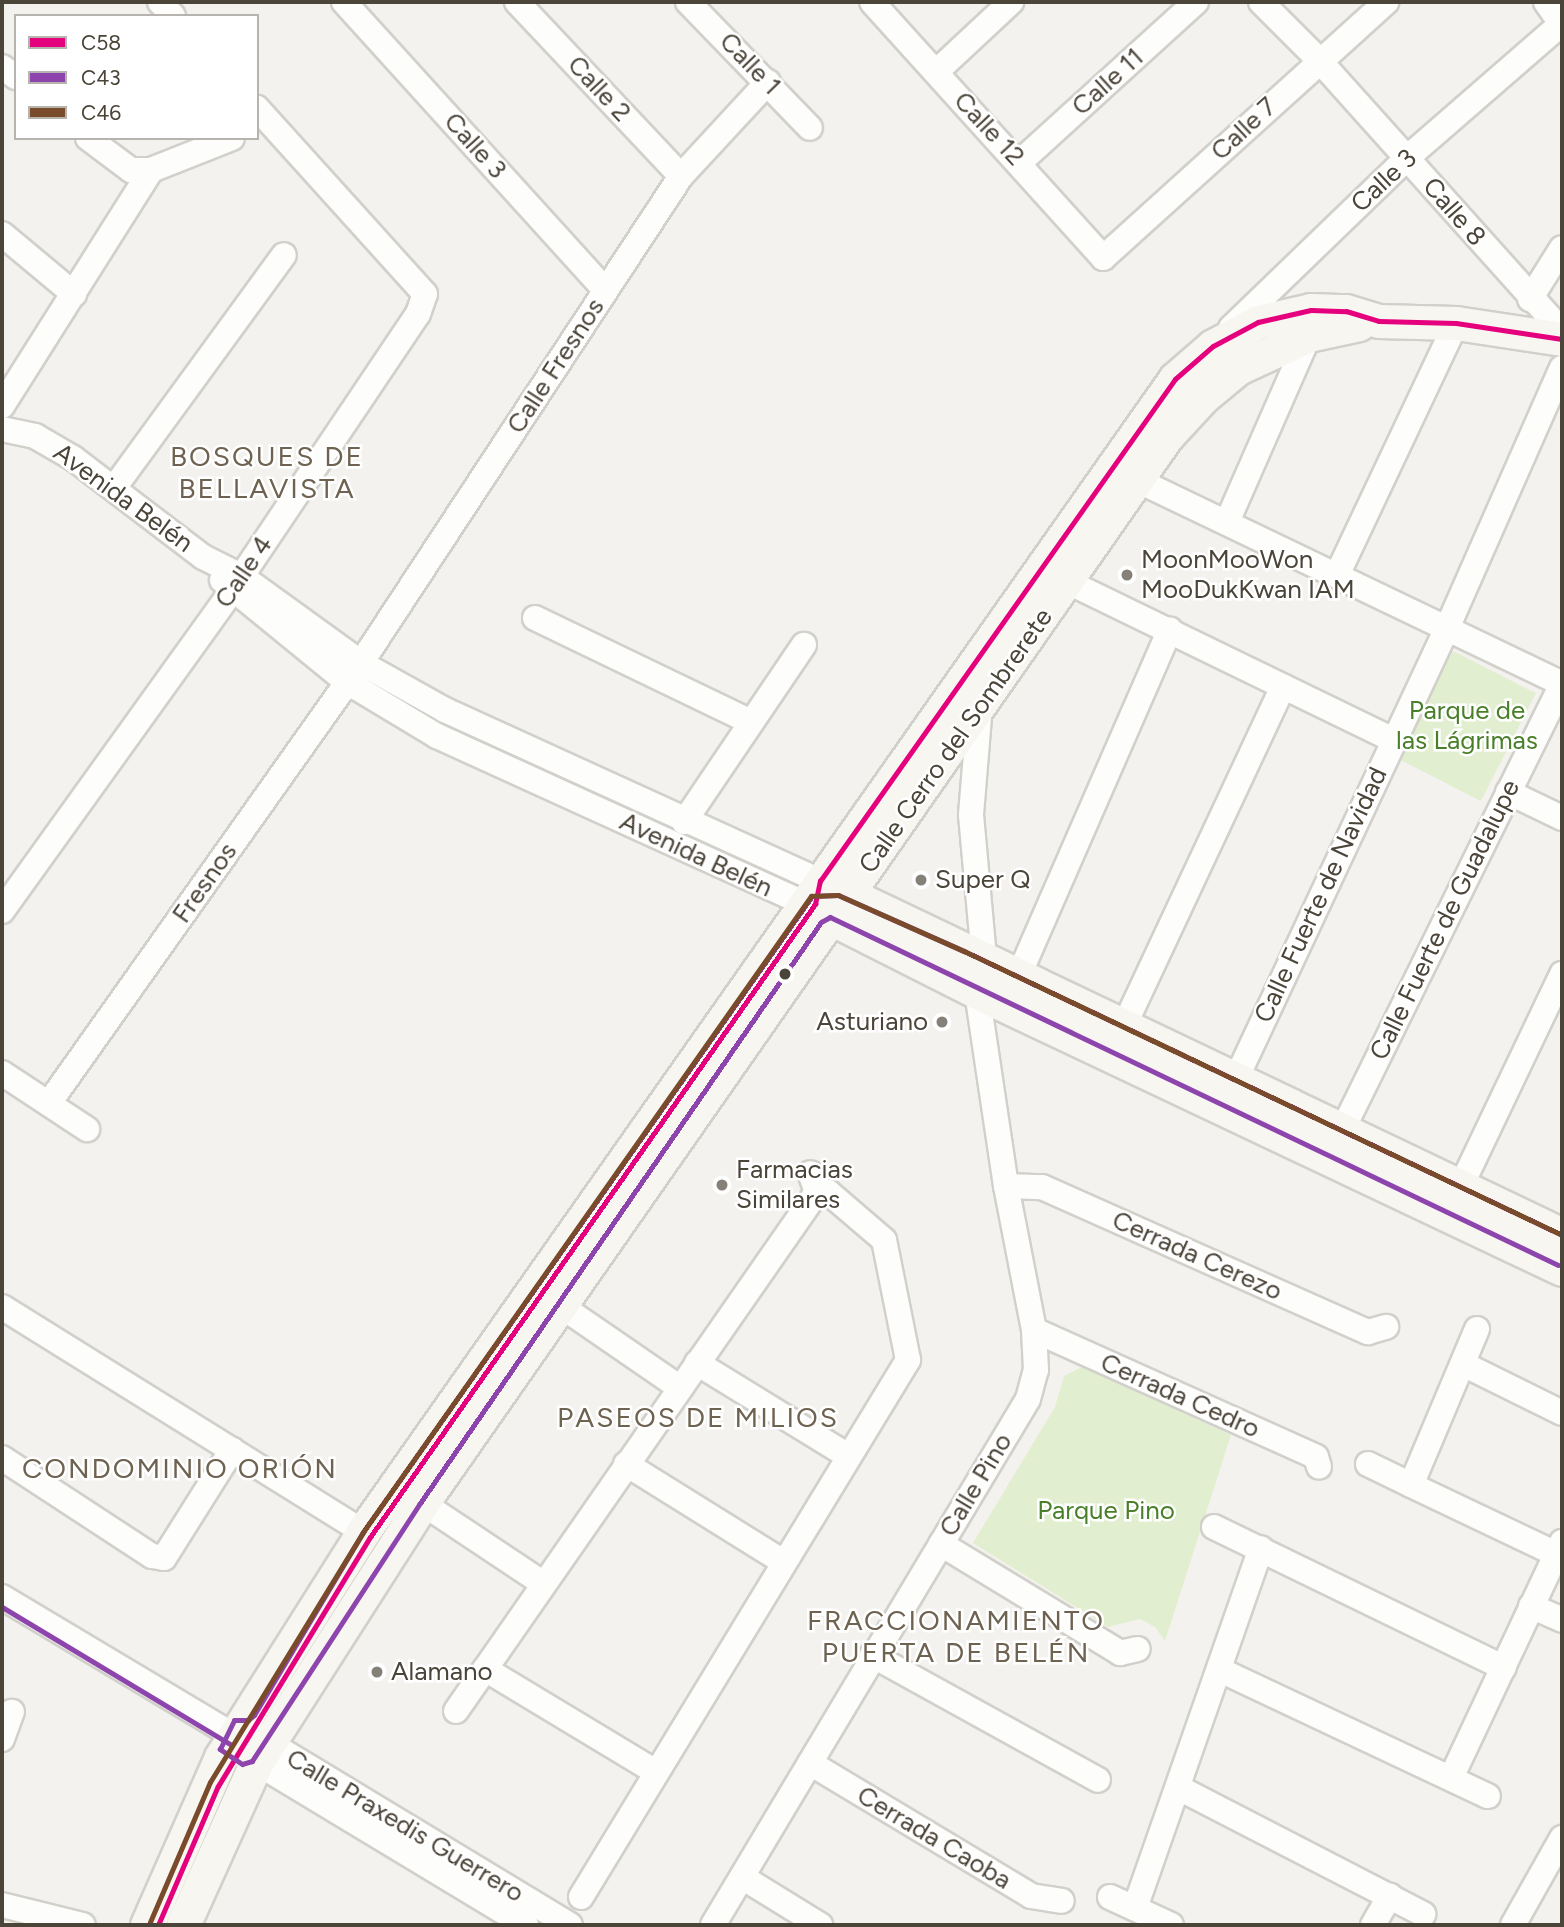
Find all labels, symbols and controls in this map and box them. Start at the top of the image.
legend [14,14,259,140]
street label: Calle 1 [713,26,787,102]
text: C58 [81,30,121,55]
street label: Calle 11 [1066,42,1150,122]
street label: Calle 2 [561,50,637,128]
text: C43 [81,65,121,90]
street label: Calle 12 [947,86,1031,172]
street label: Calle 7 [1205,91,1283,167]
text: C46 [81,100,121,125]
street label: Calle 3 [437,107,513,185]
street label: Calle 3 [1345,143,1423,219]
street label: Calle 8 [1416,172,1492,252]
street label: Calle Fresnos [501,293,611,439]
street label: Avenida Belén [47,437,199,559]
district label: BOSQUES DE BELLAVISTA [171,439,363,505]
street label: Calle 4 [209,530,279,614]
place label: MoonMooWon MooDukKwan IAM [1141,544,1355,606]
marker: MoonMooWon MooDukKwan IAM [1119,567,1135,583]
street label: Calle Cerro del Sombrerete [853,603,1059,879]
park label: Parque de las Lágrimas [1396,695,1538,756]
street label: Calle Fuerte de Navidad [1248,762,1394,1028]
street label: Calle Fuerte de Guadalupe [1364,775,1526,1065]
street label: Avenida Belén [615,806,777,904]
street label: Fresnos [166,837,244,929]
place label: Super Q [935,864,1031,896]
marker: Super Q [913,872,929,888]
unlabelled marker [778,967,792,981]
place label: Asturiano [816,1006,928,1038]
marker: Asturiano [934,1014,950,1030]
place label: Farmacias Similares [736,1154,853,1216]
marker: Farmacias Similares [714,1177,730,1193]
street label: Cerrada Cerezo [1107,1205,1287,1307]
street label: Cerrada Cedro [1096,1347,1264,1445]
district label: PASEOS DE MILIOS [559,1400,837,1434]
street label: Calle Pino [933,1428,1019,1542]
district label: CONDOMINIO ORIÓN [24,1451,336,1485]
park label: Parque Pino [1037,1495,1175,1527]
district label: FRACCIONAMIENTO PUERTA DE BELÉN [809,1603,1103,1669]
place label: Alamano [391,1656,493,1688]
marker: Alamano [369,1664,385,1680]
street label: Calle Praxedis Guerrero [281,1743,529,1909]
street label: Cerrada Caoba [851,1780,1017,1896]

